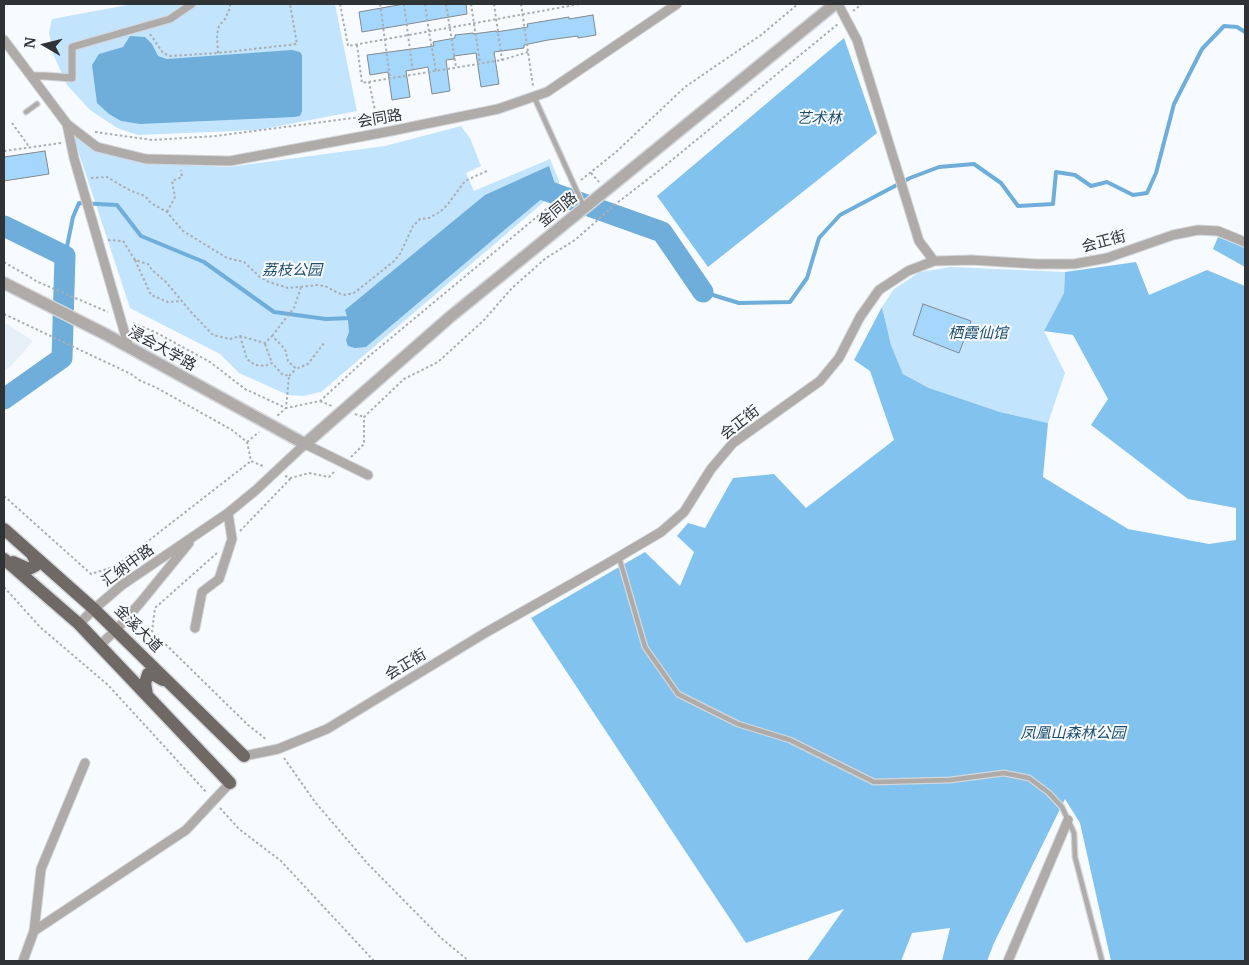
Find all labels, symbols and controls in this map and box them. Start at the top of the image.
north arrow [20,20,70,70]
text: N [20,36,40,50]
street label: 会同路 [356,106,404,132]
park label: 艺术林 [797,110,841,128]
street label: 金同路 [535,189,581,231]
street label: 会正街 [1080,227,1128,257]
park label: 荔枝公园 [262,262,322,280]
street label: 浸会大学路 [125,323,199,375]
park label: 栖霞仙馆 [948,325,1008,343]
street label: 会正街 [717,402,763,444]
street label: 汇纳中路 [98,541,158,591]
street label: 金溪大道 [110,601,166,657]
street label: 会正街 [382,646,430,684]
park label: 凤凰山森林公园 [1021,725,1125,743]

